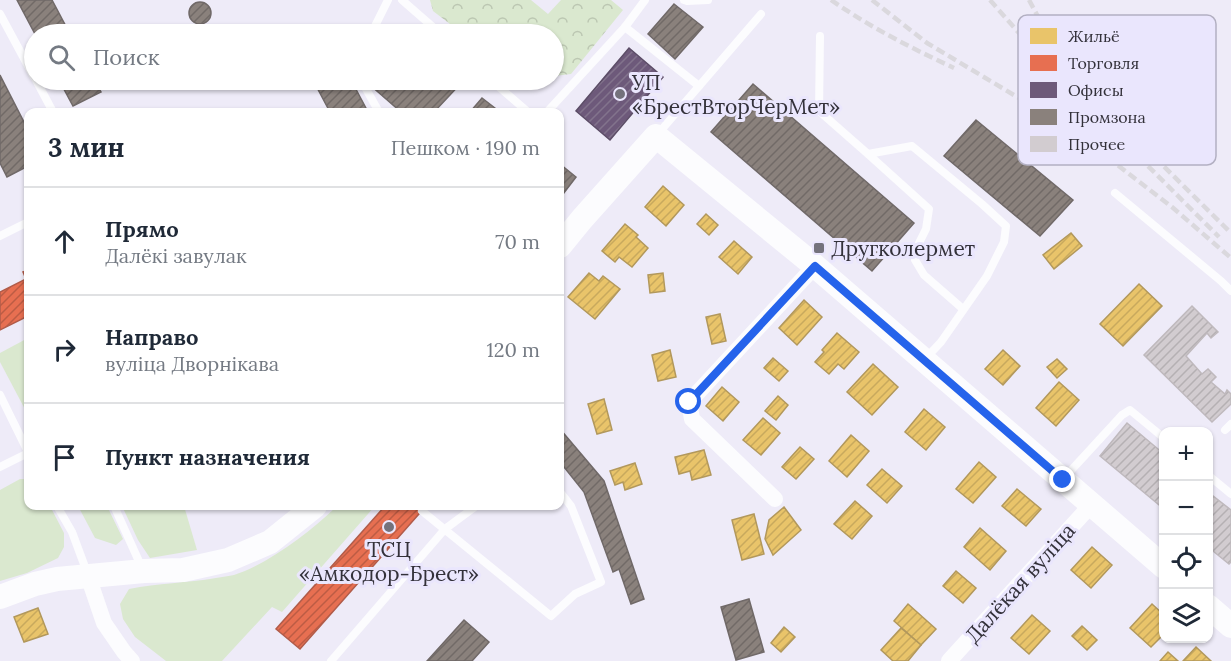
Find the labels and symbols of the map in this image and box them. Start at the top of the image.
legend [1018,15,1216,165]
text: Жильё [1068,26,1120,46]
text: Торговля [1068,53,1139,73]
place label: УП «БрестВторЧерМет» [631,69,840,120]
text: Офисы [1068,80,1124,100]
marker: УП «БрестВторЧерМет» [613,87,627,101]
text: Промзона [1068,107,1146,127]
text: Прочее [1068,134,1126,154]
place label: Другколермет [831,235,975,262]
marker: Другколермет [812,241,826,255]
route start [675,388,701,414]
route end [1049,466,1075,492]
street label: Далёкая вуліца [959,517,1081,649]
marker: ТСЦ «Амкодор-Брест» [382,520,396,534]
place label: ТСЦ «Амкодор-Брест» [299,536,479,587]

